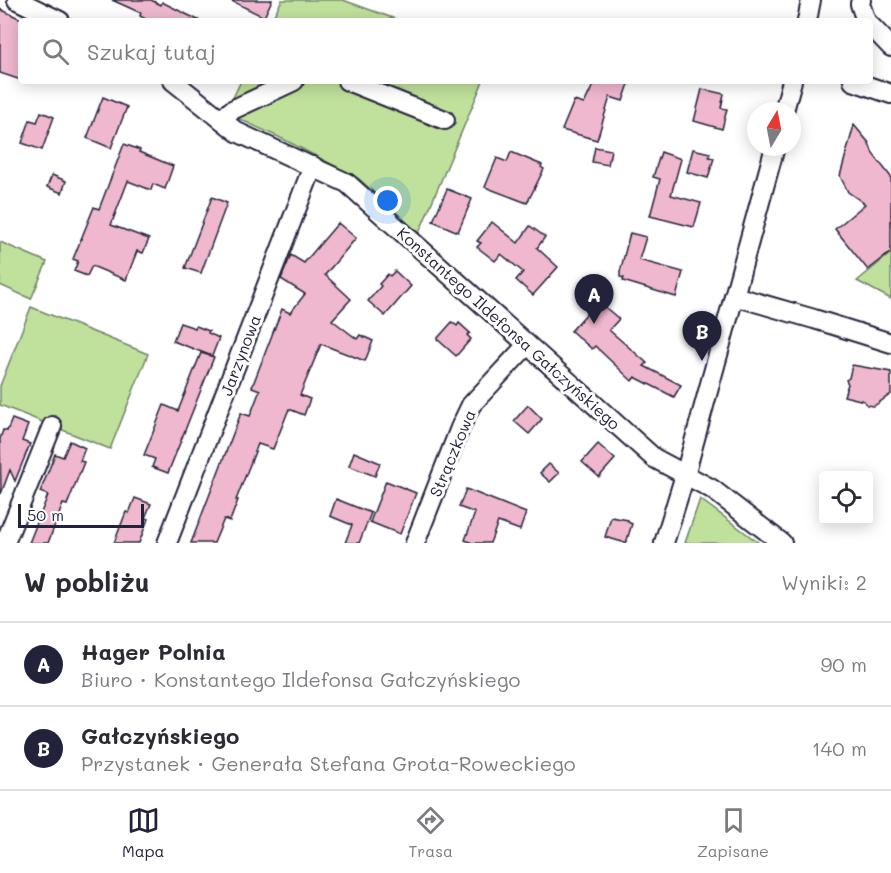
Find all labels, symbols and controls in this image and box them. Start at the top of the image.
search box [18,18,873,84]
icon: search [39,35,72,68]
text: Szukaj tutaj [87,37,216,66]
north arrow [747,102,801,156]
your location [373,186,402,215]
street label: Konstantego Ildefonsa Gałczyńskiego [393,222,625,434]
pin: A [574,274,614,324]
street label: Jarzynowa [215,312,265,398]
pin: B [682,312,722,361]
street label: Strączkowa [424,406,480,500]
map controls [819,471,873,525]
button: locate [819,471,873,525]
scale bar [18,501,144,528]
text: 50 m [27,504,64,525]
text: W pobliżu [24,565,150,599]
text: Wyniki: 2 [781,569,867,595]
text: Hager Polnia [81,637,226,666]
text: A [37,651,50,677]
text: 90 m [821,651,867,677]
text: Biuro · Konstantego Ildefonsa Gałczyńskiego [81,666,520,692]
text: Gałczyńskiego [81,721,239,750]
text: B [37,735,50,761]
text: 140 m [812,735,867,761]
text: Przystanek · Generała Stefana Grota-Roweckiego [81,750,576,776]
tab: Mapa [122,804,165,861]
tab: Trasa [408,804,453,861]
tab: Zapisane [697,804,769,861]

